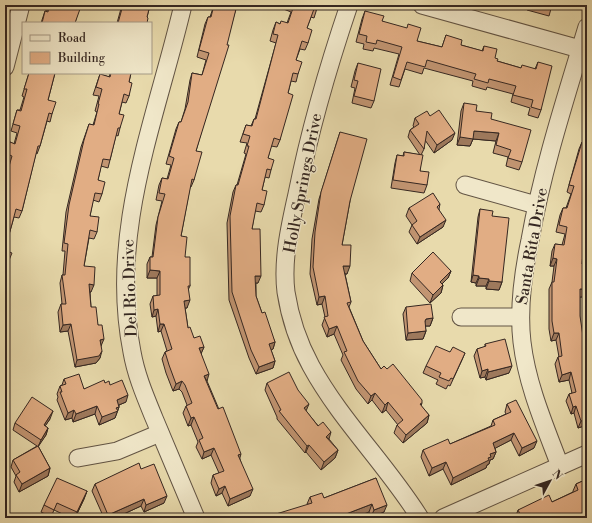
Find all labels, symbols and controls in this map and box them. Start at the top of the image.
legend [22,22,152,74]
text: Road [58,31,86,46]
text: Building [57,51,106,66]
street label: Holly Springs Drive [280,111,326,255]
street label: Santa Rita Drive [512,186,552,306]
street label: Del Rio Drive [118,239,142,337]
north arrow [530,461,570,501]
text: N [549,467,565,483]

